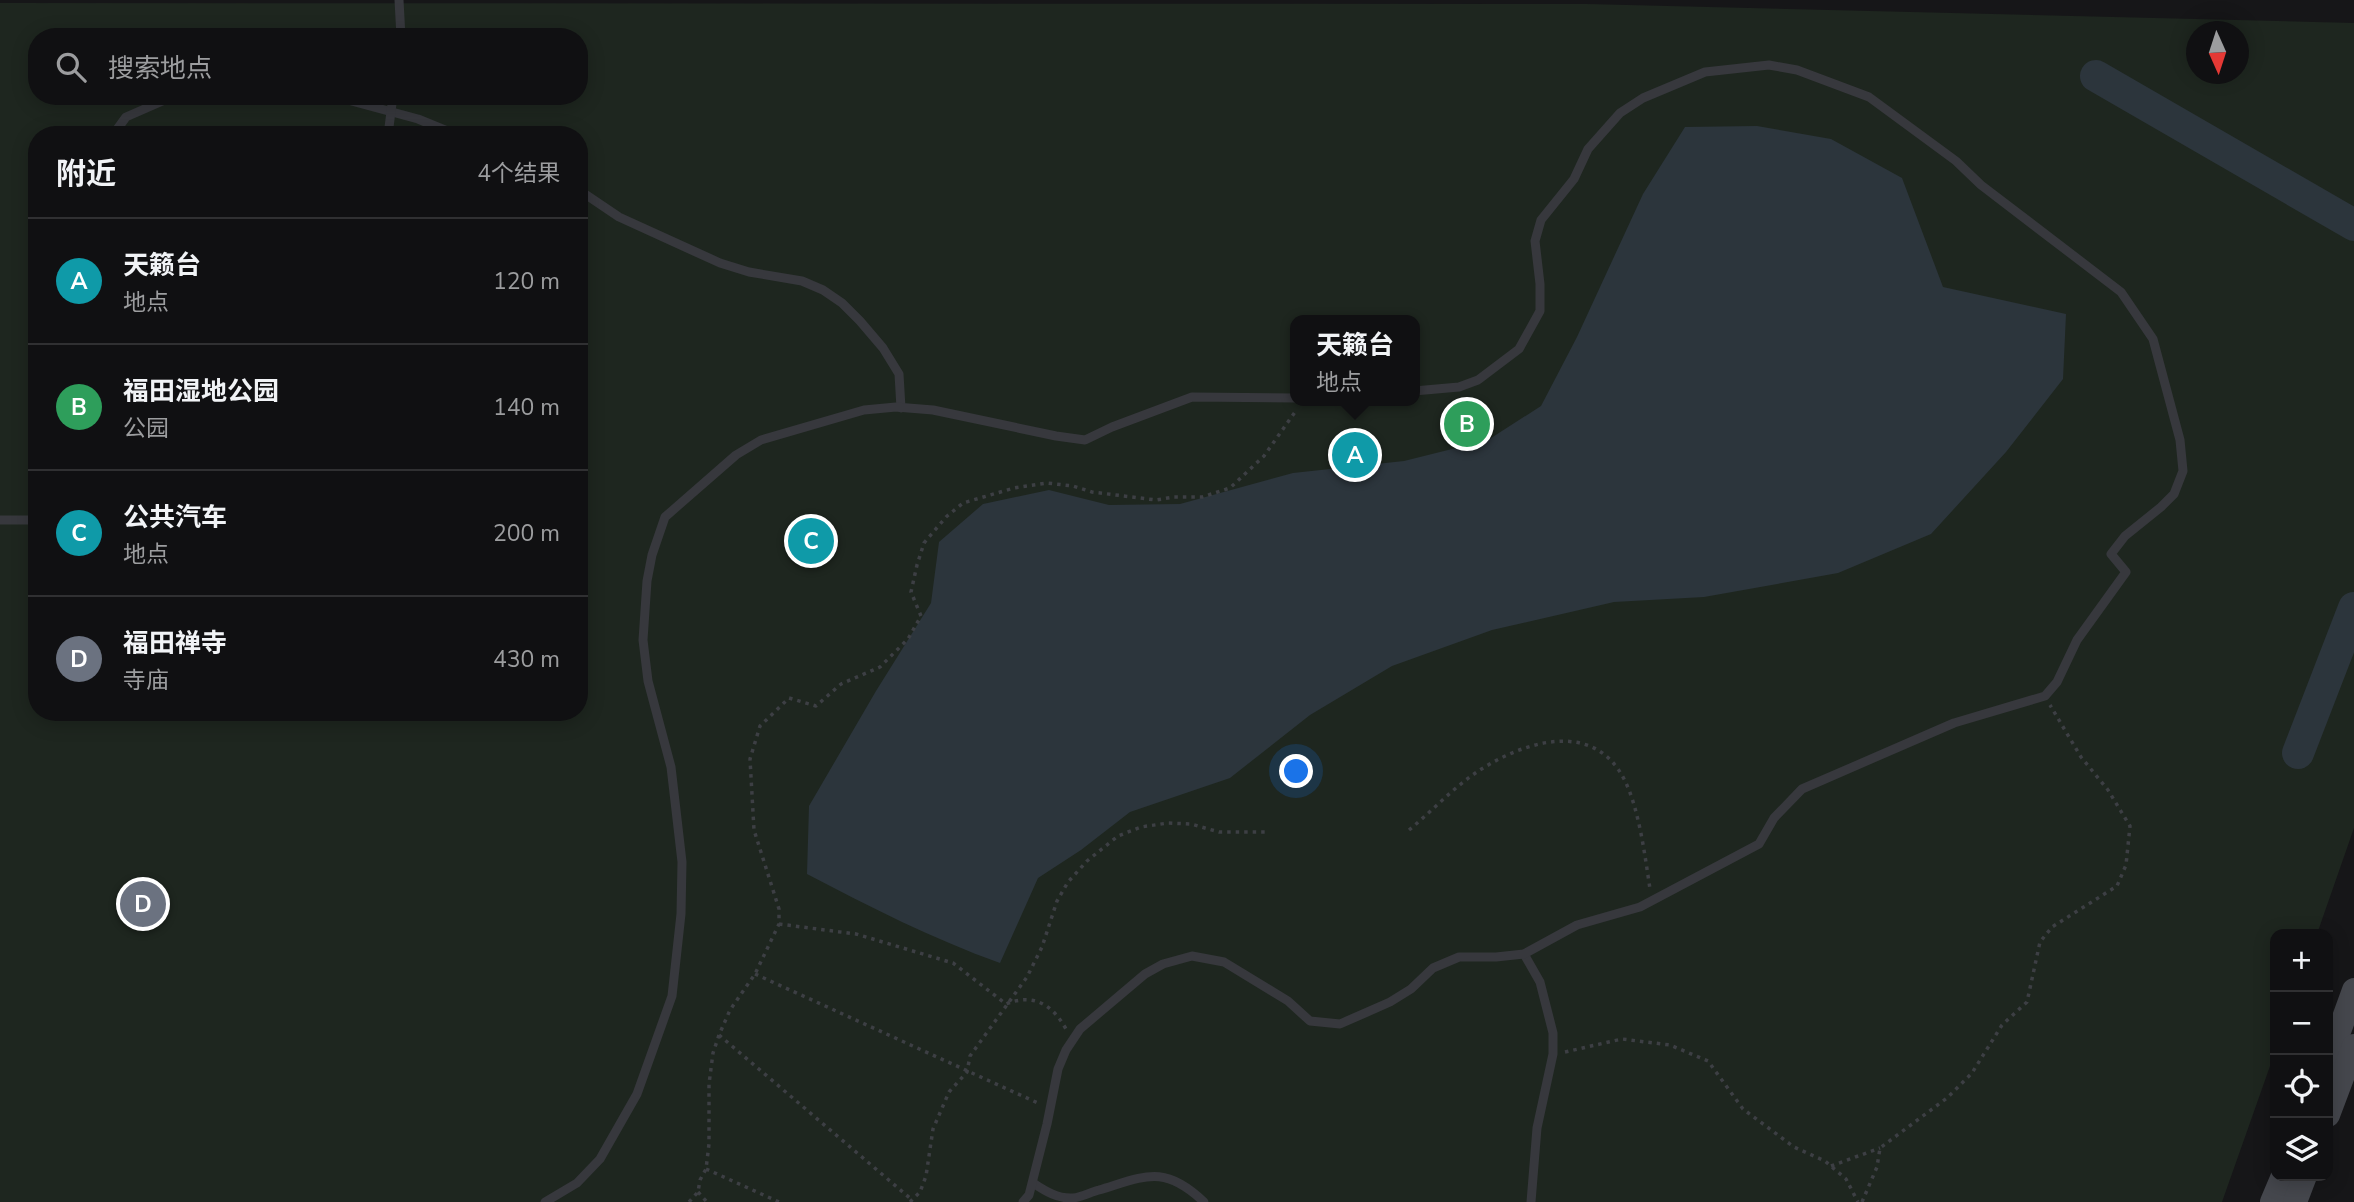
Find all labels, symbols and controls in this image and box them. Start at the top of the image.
north arrow [2186,21,2249,84]
search box [28,28,588,105]
icon: search [52,48,90,86]
text: 搜索地点 [108,51,212,86]
text: 附近 [56,154,116,195]
text: 4个结果 [477,158,560,189]
text: 天籁台 [123,248,201,283]
text: A [70,266,88,297]
text: 120 m [493,266,560,297]
text: 地点 [123,287,169,318]
popup [1290,315,1420,406]
text: 天籁台 [1316,328,1394,363]
text: 地点 [1316,367,1362,398]
text: 福田湿地公园 [123,374,279,409]
text: B [71,392,87,423]
text: 140 m [493,392,560,423]
pin: B [1444,398,1490,450]
text: 公园 [123,413,169,444]
pin: A [1332,429,1378,481]
text: 公共汽车 [123,500,227,535]
pin: C [788,515,834,567]
text: C [71,518,87,549]
text: 200 m [493,518,560,549]
text: 地点 [123,539,169,570]
text: 福田禅寺 [123,626,227,661]
text: D [70,644,88,675]
text: 430 m [493,644,560,675]
text: 寺庙 [123,665,169,696]
your location [1279,754,1313,788]
pin: D [120,878,166,930]
map controls [2270,929,2333,1181]
button: + [2270,929,2333,992]
button: − [2270,992,2333,1055]
button: locate [2270,1055,2333,1118]
button: layers [2270,1118,2333,1181]

